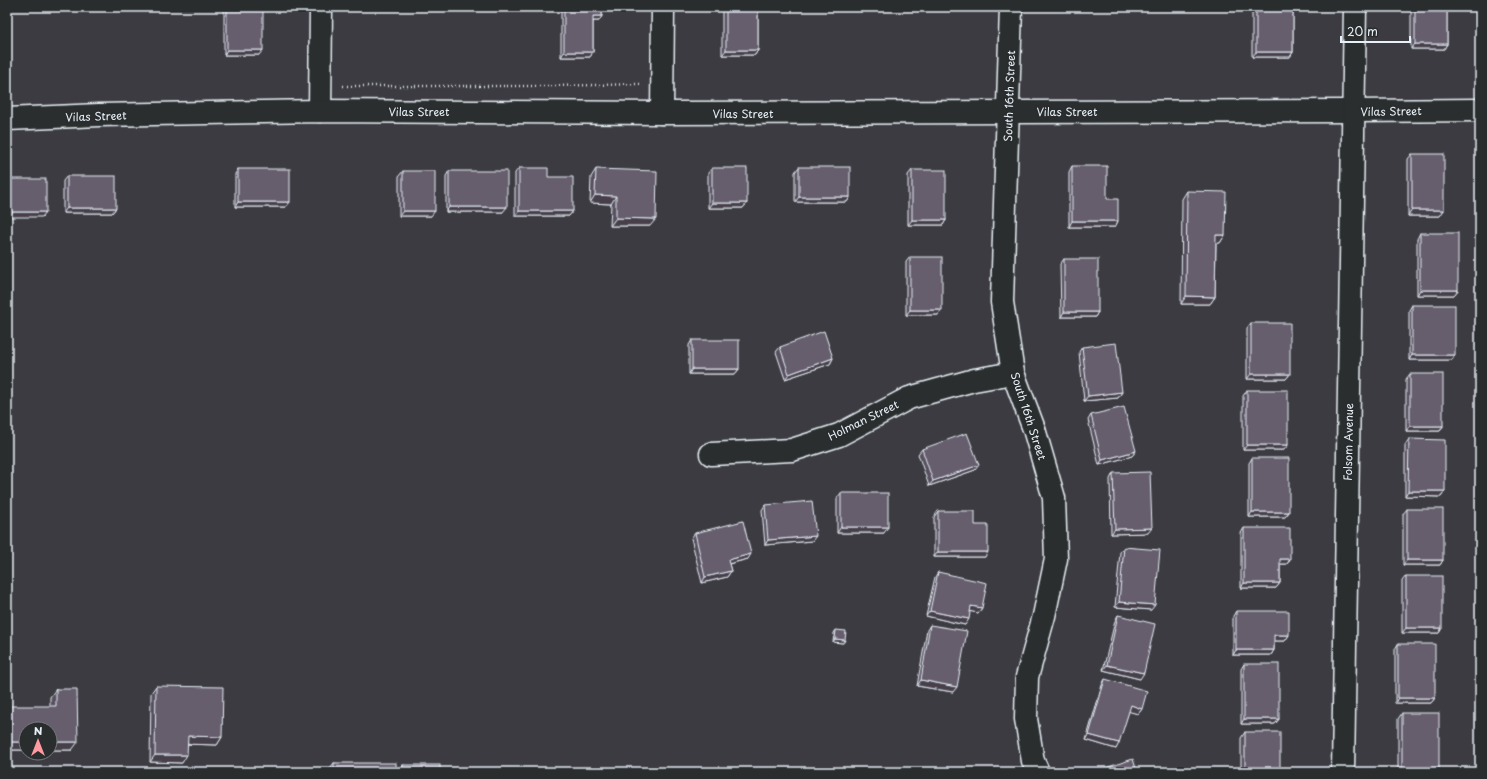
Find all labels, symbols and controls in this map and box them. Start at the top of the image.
scale bar [1341,18,1410,44]
text: 20 m [1347,22,1378,40]
street label: South 16th Street [999,50,1019,142]
street label: Vilas Street [1360,102,1422,120]
street label: Vilas Street [388,103,450,120]
street label: Vilas Street [1036,103,1098,120]
street label: Vilas Street [712,105,774,122]
street label: Vilas Street [65,106,127,126]
street label: South 16th Street [1007,370,1051,462]
street label: Holman Street [825,396,901,444]
street label: Folsom Avenue [1339,403,1357,481]
north arrow [18,721,58,761]
text: N [34,722,43,739]

